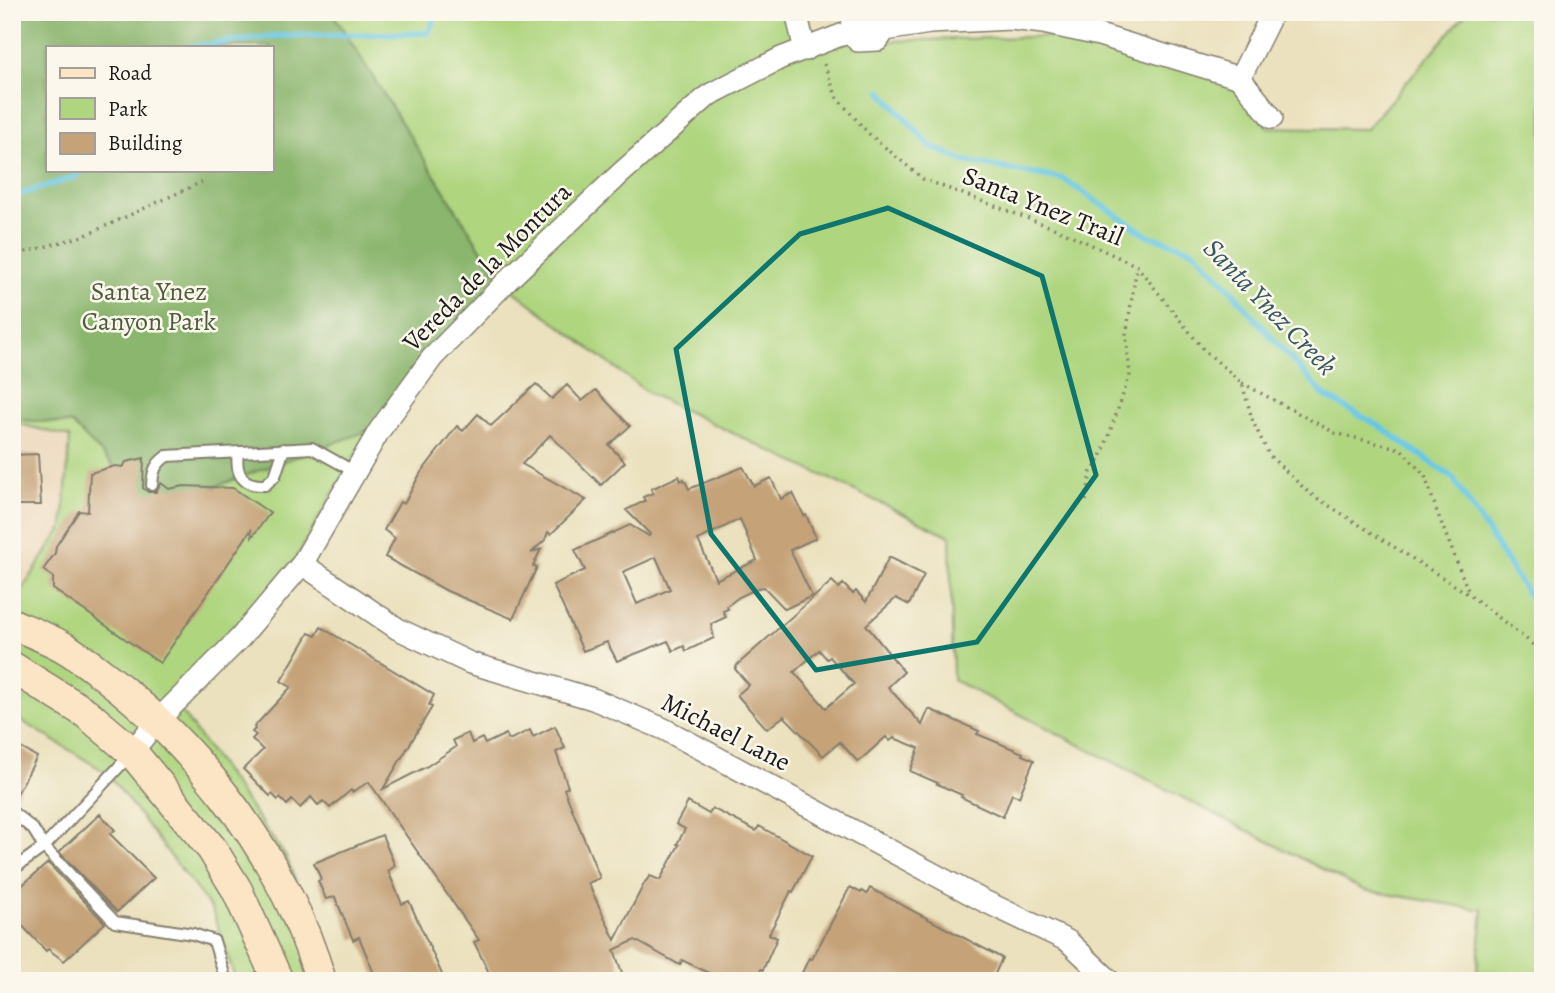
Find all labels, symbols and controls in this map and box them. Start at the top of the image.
legend [46,46,273,172]
text: Road [108,59,152,87]
text: Park [108,95,148,123]
text: Building [108,129,183,157]
street label: Santa Ynez Trail [957,158,1129,254]
street label: Vereda de la Montura [394,175,579,360]
water label: Santa Ynez Creek [1195,230,1345,384]
park label: Santa Ynez Canyon Park [82,274,216,339]
street label: Michael Lane [655,685,797,779]

